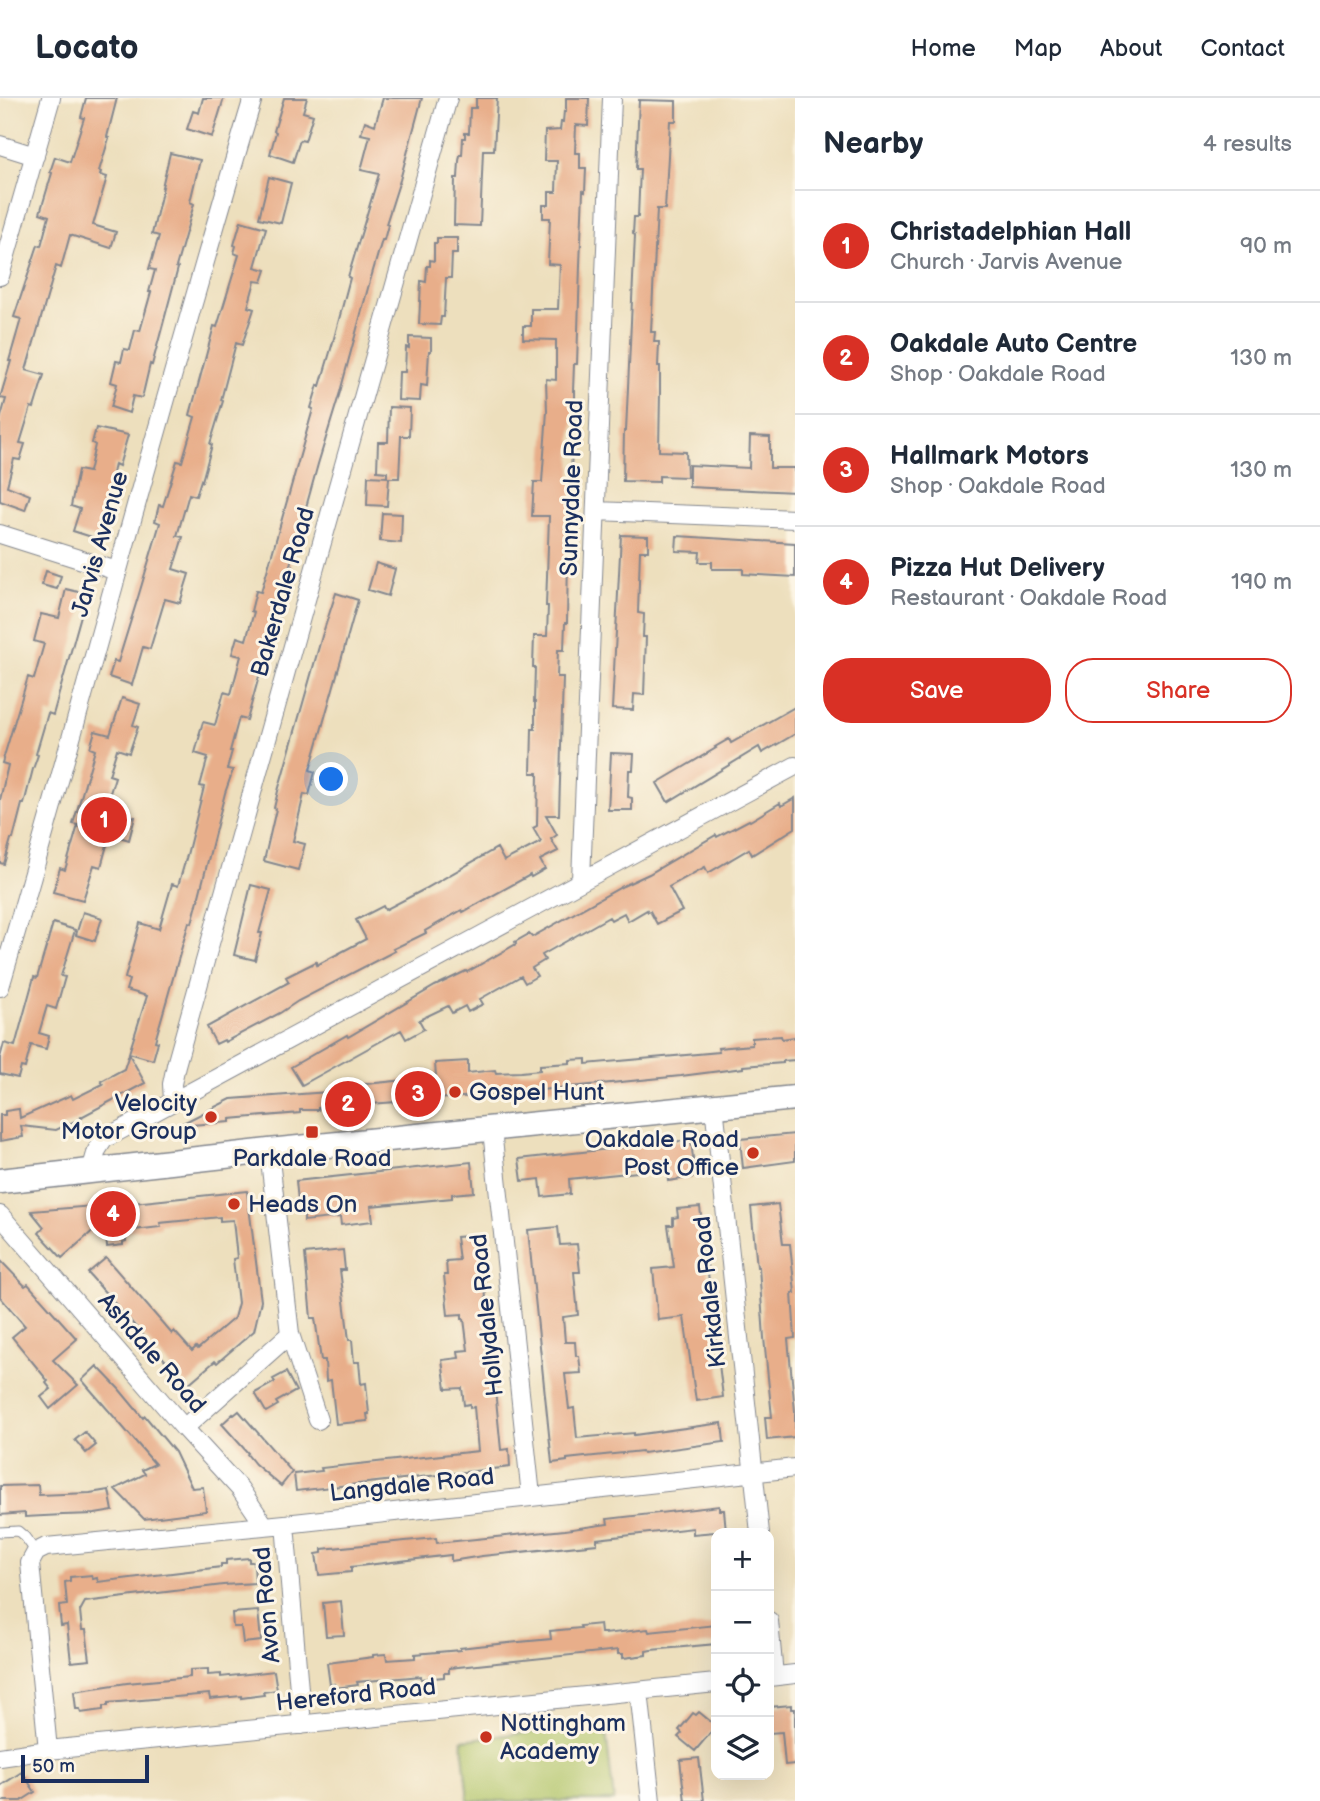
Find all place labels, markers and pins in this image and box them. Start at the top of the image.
pin: 1 [81,794,127,846]
pin: 3 [395,1068,441,1120]
pin: 2 [325,1078,371,1130]
place label: Gospel Hunt [469,1078,605,1107]
marker: Gospel Hunt [447,1084,463,1100]
place label: Velocity Motor Group [61,1089,197,1146]
marker: Velocity Motor Group [203,1109,219,1125]
marker: Parkdale Road [304,1124,320,1140]
place label: Oakdale Road Post Office [585,1125,739,1182]
place label: Parkdale Road [233,1144,392,1173]
marker: Oakdale Road Post Office [745,1145,761,1161]
pin: 4 [90,1188,136,1240]
place label: Heads On [248,1190,357,1219]
marker: Heads On [226,1196,242,1212]
place label: Nottingham Academy [500,1709,626,1766]
marker: Nottingham Academy [478,1729,494,1745]

